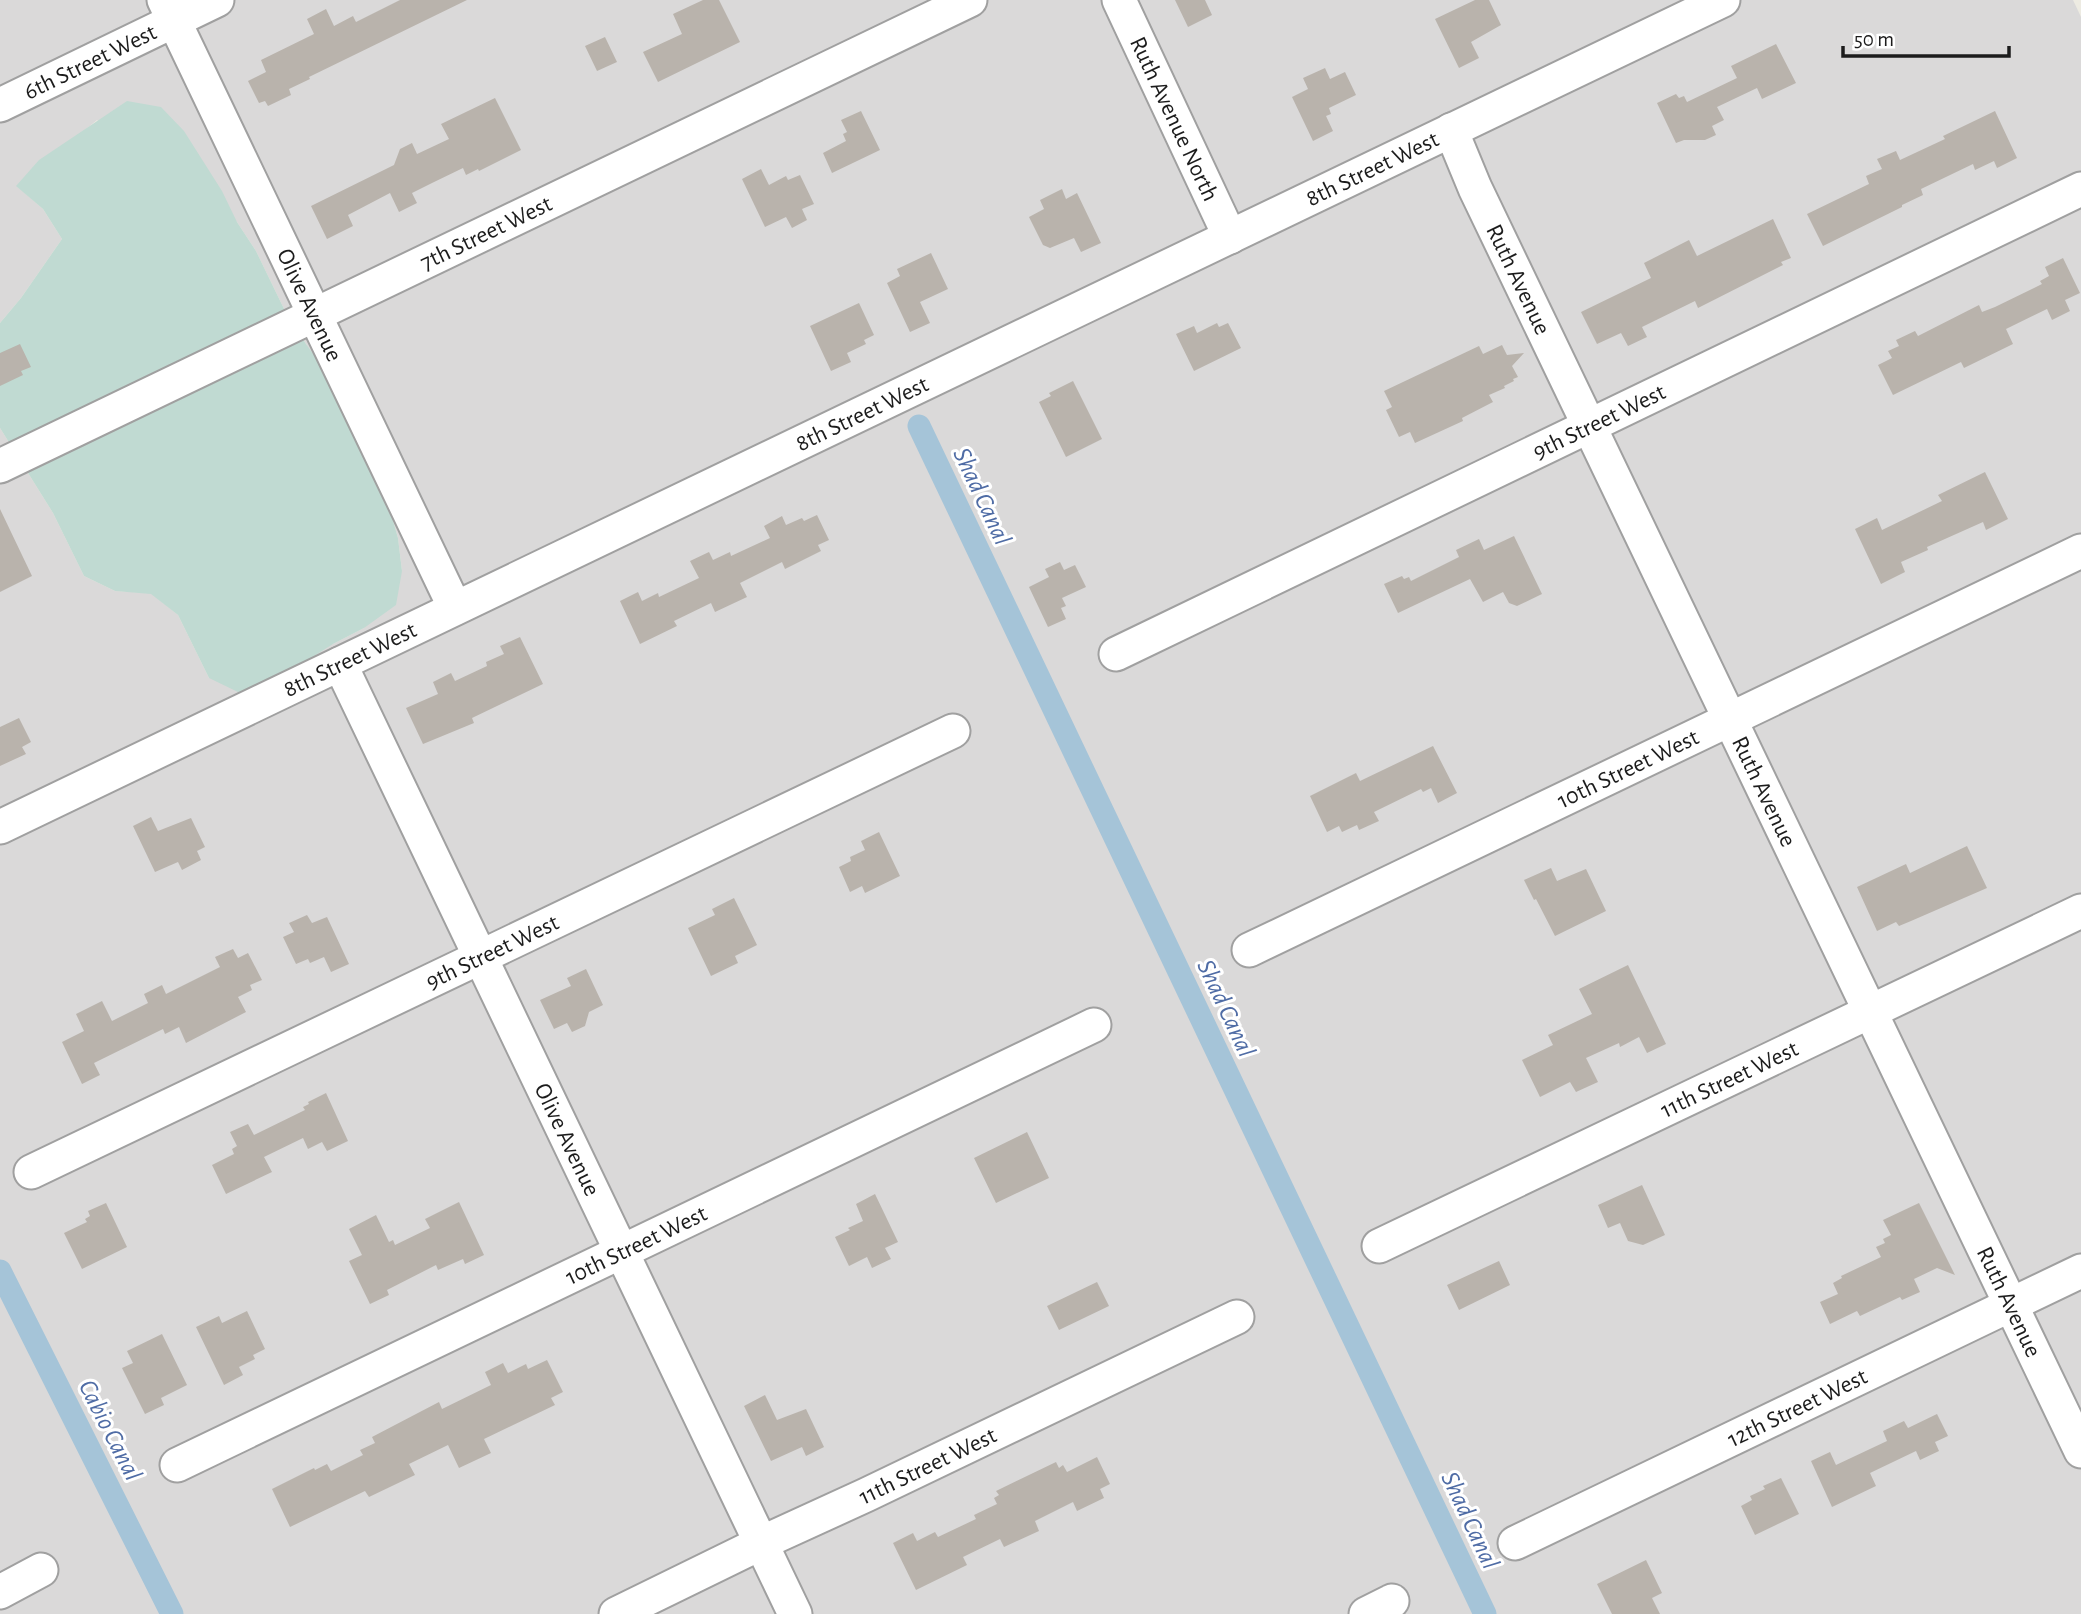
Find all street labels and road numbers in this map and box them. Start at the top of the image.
street label: 6th Street West [20,20,161,104]
street label: Ruth Avenue North [1125,33,1222,205]
street label: 8th Street West [1302,127,1443,211]
street label: 7th Street West [417,192,556,275]
street label: Ruth Avenue [1481,221,1554,339]
street label: Olive Avenue [272,245,346,365]
street label: 8th Street West [792,372,933,456]
street label: 9th Street West [1529,380,1670,464]
street label: 8th Street West [280,618,421,702]
street label: 10th Street West [1554,725,1703,813]
street label: Ruth Avenue [1727,733,1800,851]
street label: 9th Street West [422,910,563,994]
street label: 11th Street West [1657,1037,1802,1123]
street label: Olive Avenue [530,1080,604,1200]
street label: 10th Street West [562,1202,711,1290]
street label: Ruth Avenue [1972,1243,2045,1361]
street label: 12th Street West [1724,1364,1871,1452]
street label: 11th Street West [856,1423,1001,1510]

